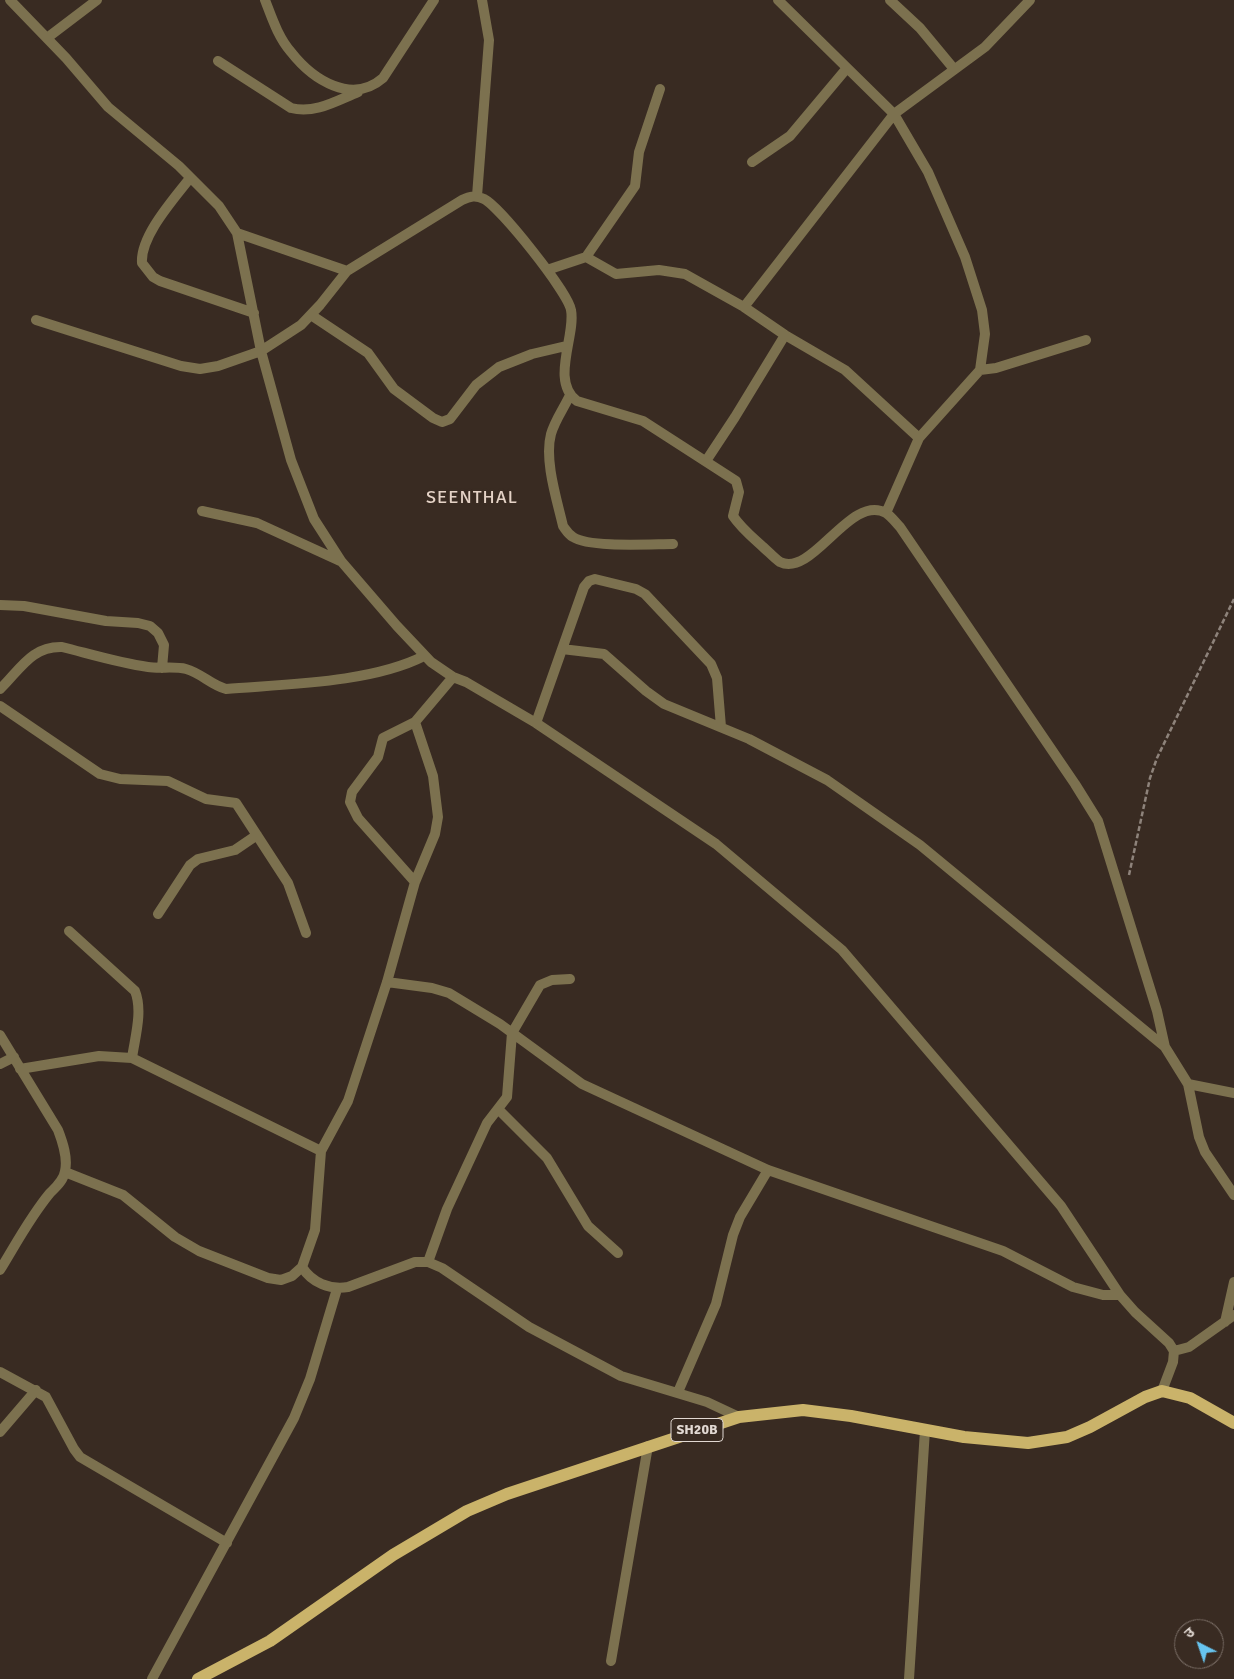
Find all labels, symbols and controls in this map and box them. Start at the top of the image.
district label: SEENTHAL [425,487,519,509]
road number: SH20B [671,1418,723,1442]
north arrow [1174,1619,1224,1669]
text: उ [1181,1624,1198,1642]

